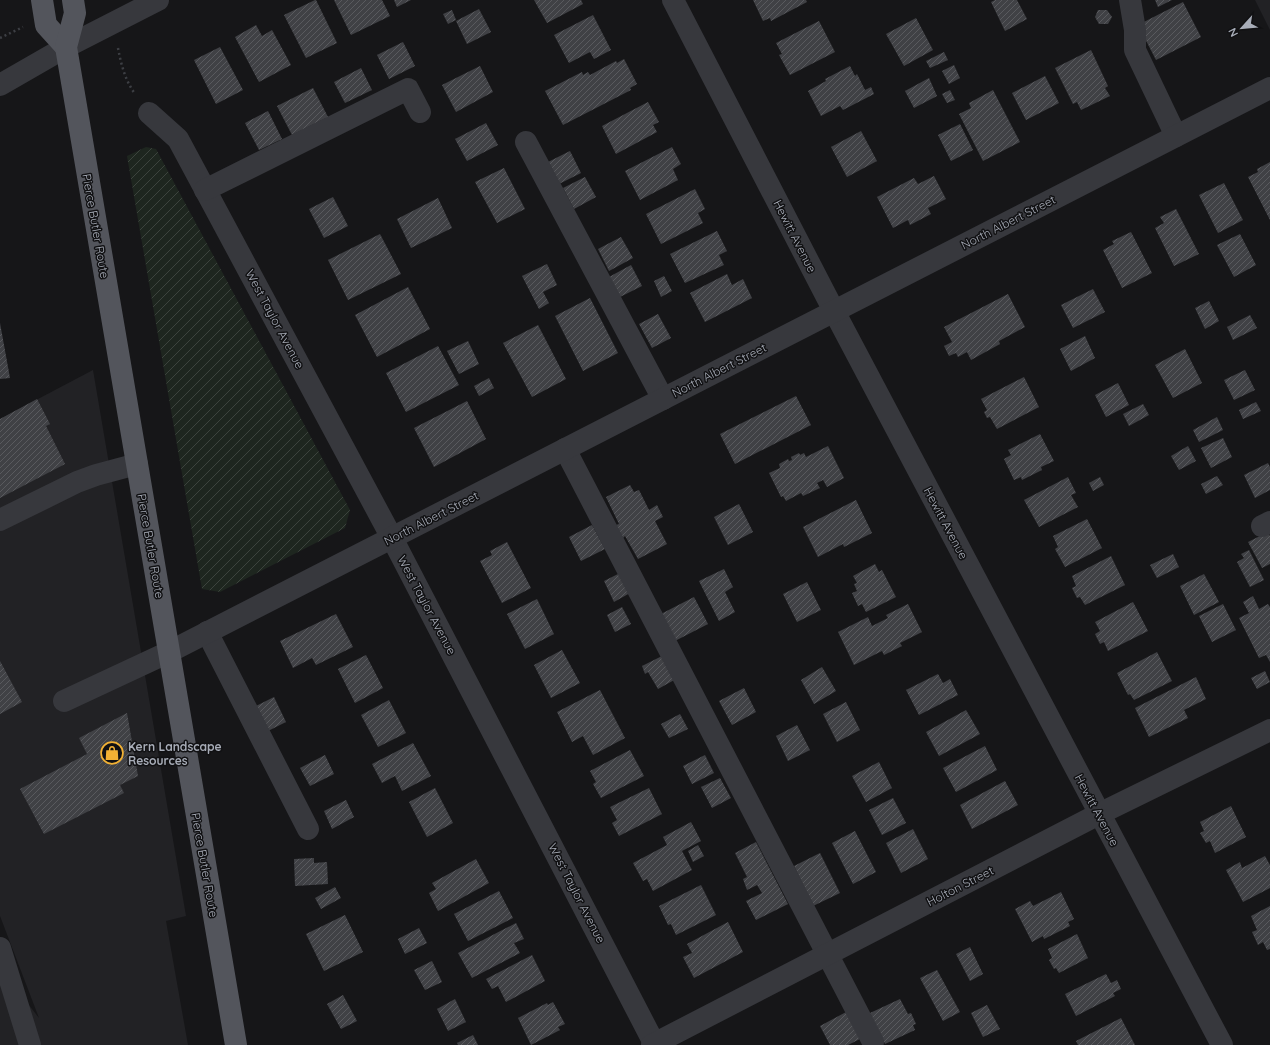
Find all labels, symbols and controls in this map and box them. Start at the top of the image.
north arrow [1222,8,1262,48]
text: N [1225,26,1241,39]
street label: Pierce Butler Route [79,173,113,280]
street label: North Albert Street [958,192,1058,252]
street label: Hewitt Avenue [770,197,820,275]
street label: West Taylor Avenue [243,267,308,371]
street label: North Albert Street [669,340,769,400]
street label: Hewitt Avenue [921,484,971,562]
street label: North Albert Street [381,488,481,548]
street label: Pierce Butler Route [134,493,168,600]
street label: West Taylor Avenue [395,553,460,657]
place label: Kern Landscape Resources [128,739,222,768]
shop icon: Kern Landscape Resources [99,740,125,766]
street label: Hewitt Avenue [1072,771,1122,849]
street label: Pierce Butler Route [188,812,222,919]
street label: West Taylor Avenue [545,841,609,946]
street label: Holton Street [924,863,996,909]

